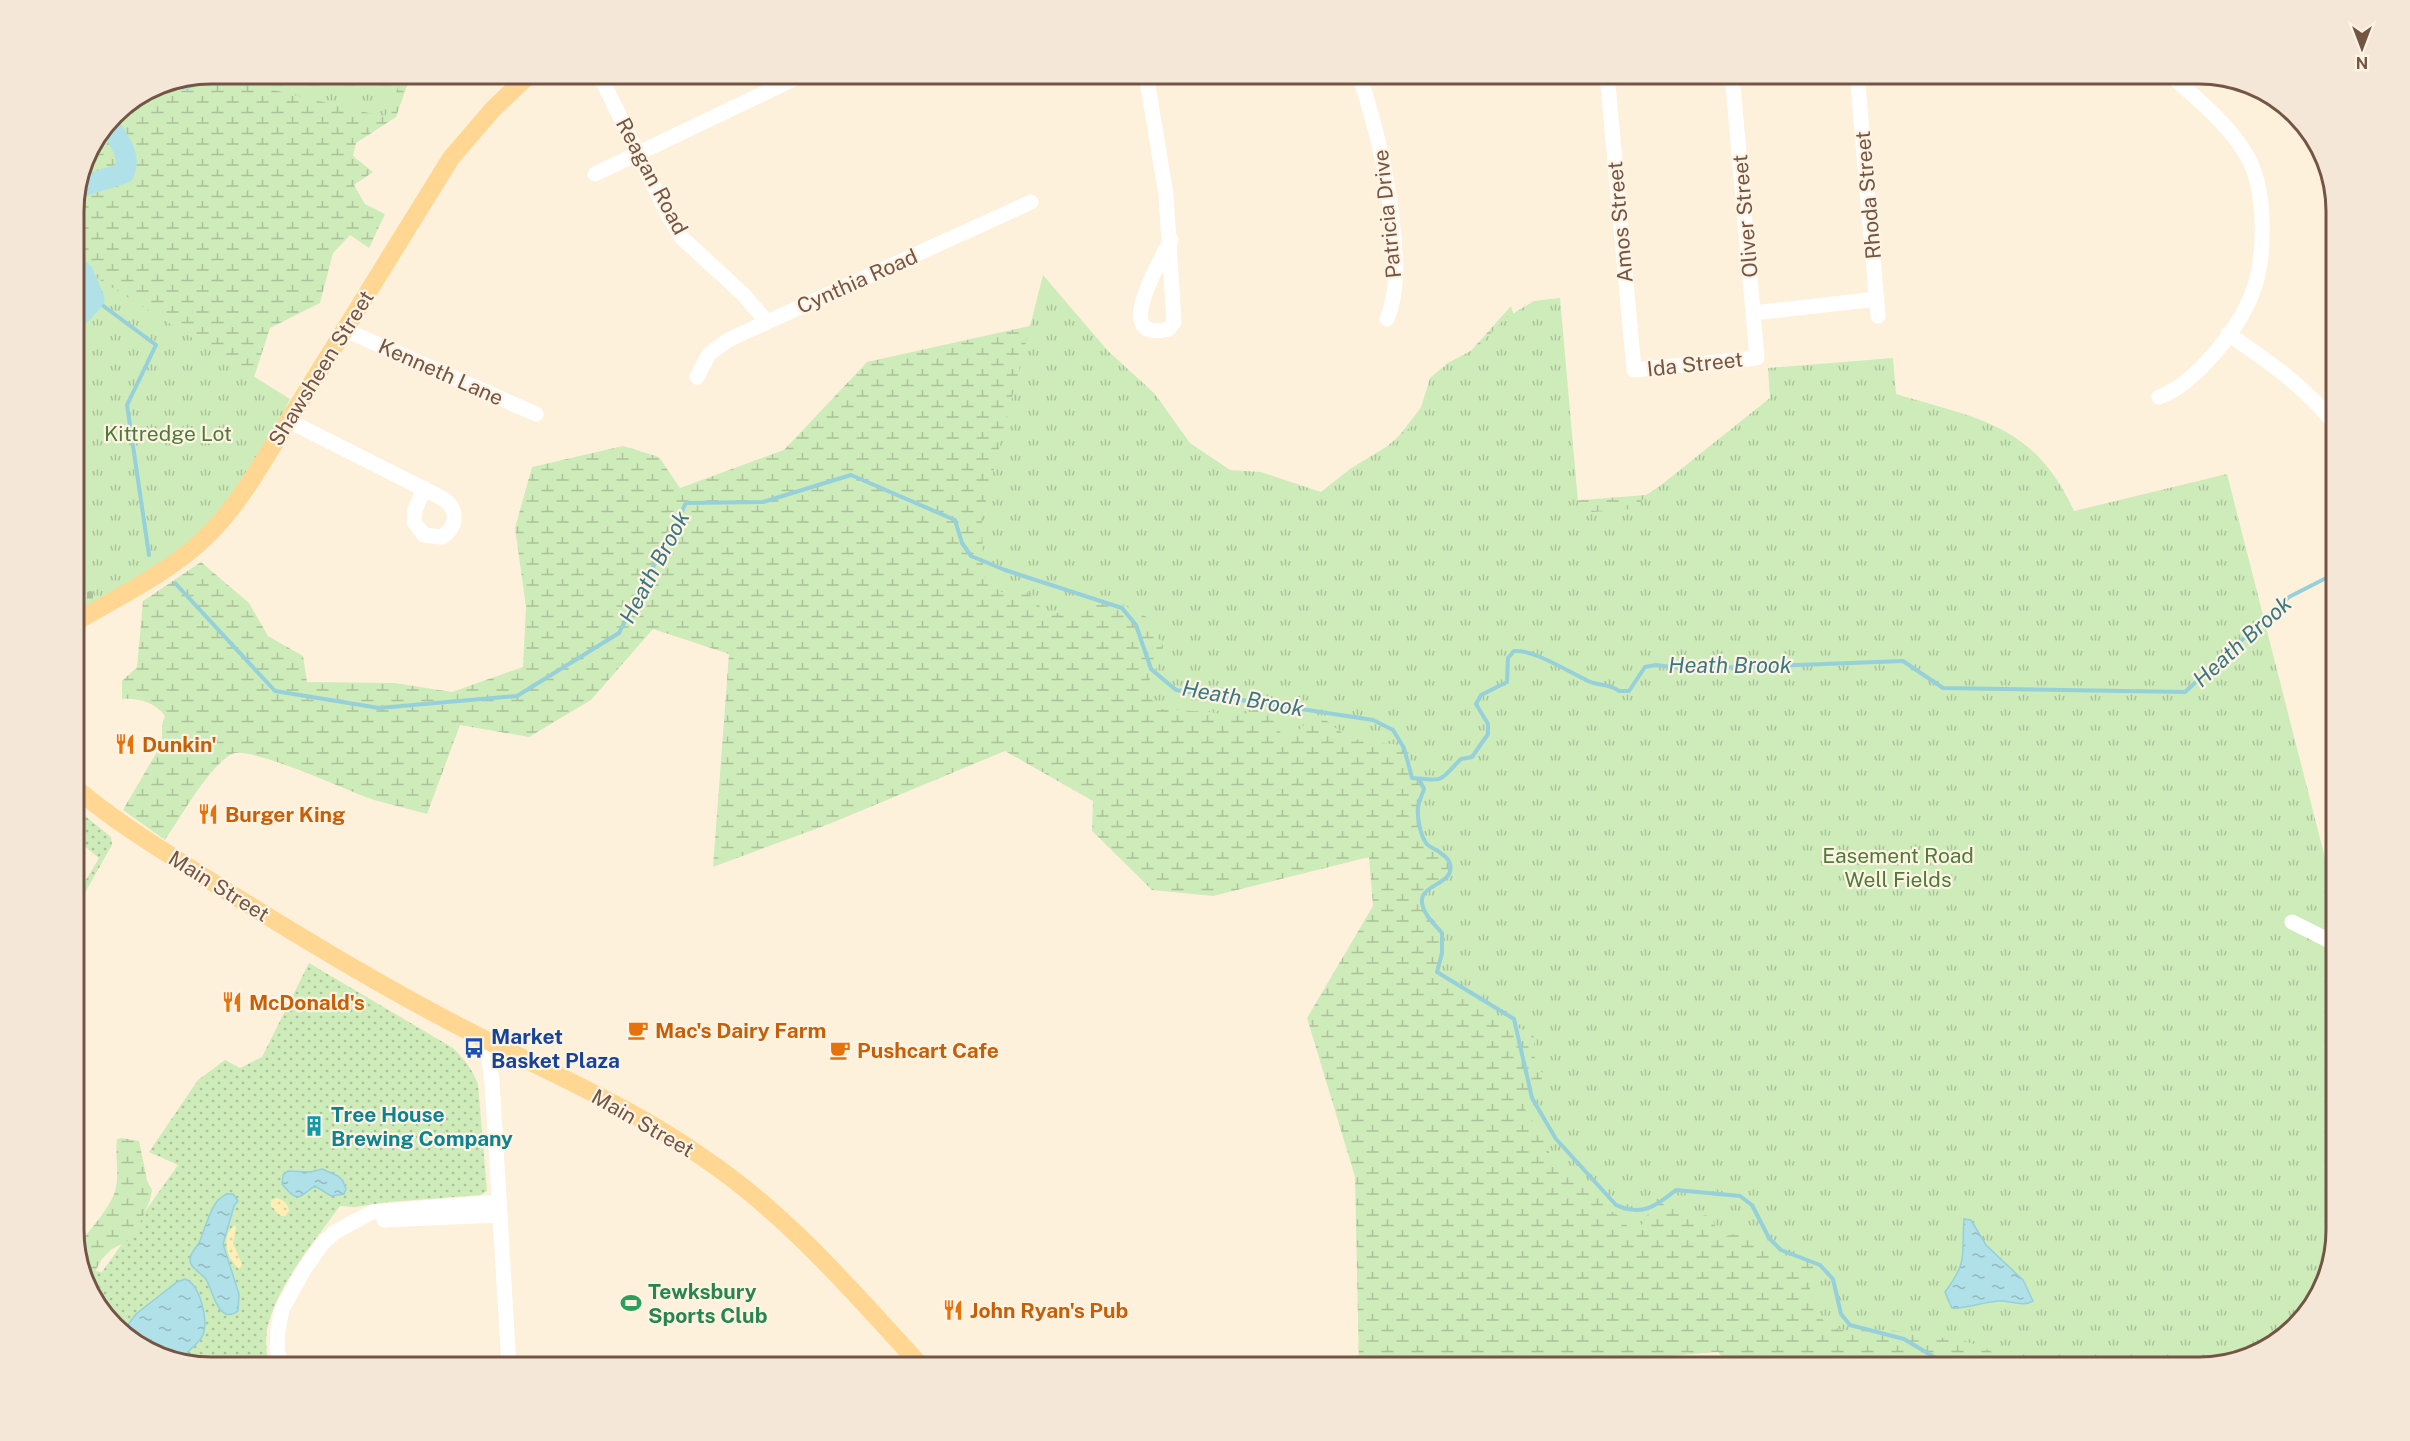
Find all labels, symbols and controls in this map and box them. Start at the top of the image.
north arrow [2332,18,2392,78]
text: N [2356,53,2368,72]
street label: Reagan Road [611,113,693,239]
street label: Rhoda Street [1850,130,1886,260]
street label: Patricia Drive [1368,148,1406,280]
street label: Oliver Street [1727,153,1763,279]
street label: Amos Street [1602,160,1638,284]
street label: Cynthia Road [793,243,921,319]
street label: Shawsheen Street [263,286,379,450]
street label: Kenneth Lane [375,333,507,411]
street label: Ida Street [1646,347,1744,381]
park label: Kittredge Lot [104,421,232,446]
water label: Heath Brook [614,506,694,628]
water label: Heath Brook [2187,590,2297,692]
water label: Heath Brook [1668,652,1792,678]
water label: Heath Brook [1180,674,1306,722]
restaurant icon: Dunkin' [113,732,137,756]
place label: Dunkin' [142,732,217,757]
restaurant icon: Burger King [196,802,220,826]
place label: Burger King [225,802,345,827]
park label: Easement Road Well Fields [1822,843,1974,892]
street label: Main Street [164,845,274,927]
restaurant icon: McDonald's [220,990,244,1014]
place label: McDonald's [249,990,365,1015]
cafe icon: Mac's Dairy Farm [626,1018,650,1042]
place label: Mac's Dairy Farm [655,1018,826,1043]
place label: Market Basket Plaza [491,1024,620,1073]
bus stop icon: Market Basket Plaza [462,1036,486,1060]
cafe icon: Pushcart Cafe [828,1038,852,1062]
place label: Pushcart Cafe [857,1038,999,1063]
street label: Main Street [587,1084,699,1162]
place label: Tree House Brewing Company [331,1102,513,1151]
building icon: Tree House Brewing Company [302,1114,326,1138]
place label: Tewksbury Sports Club [648,1279,767,1328]
sports icon: Tewksbury Sports Club [619,1291,643,1315]
restaurant icon: John Ryan's Pub [941,1298,965,1322]
place label: John Ryan's Pub [970,1298,1128,1323]

